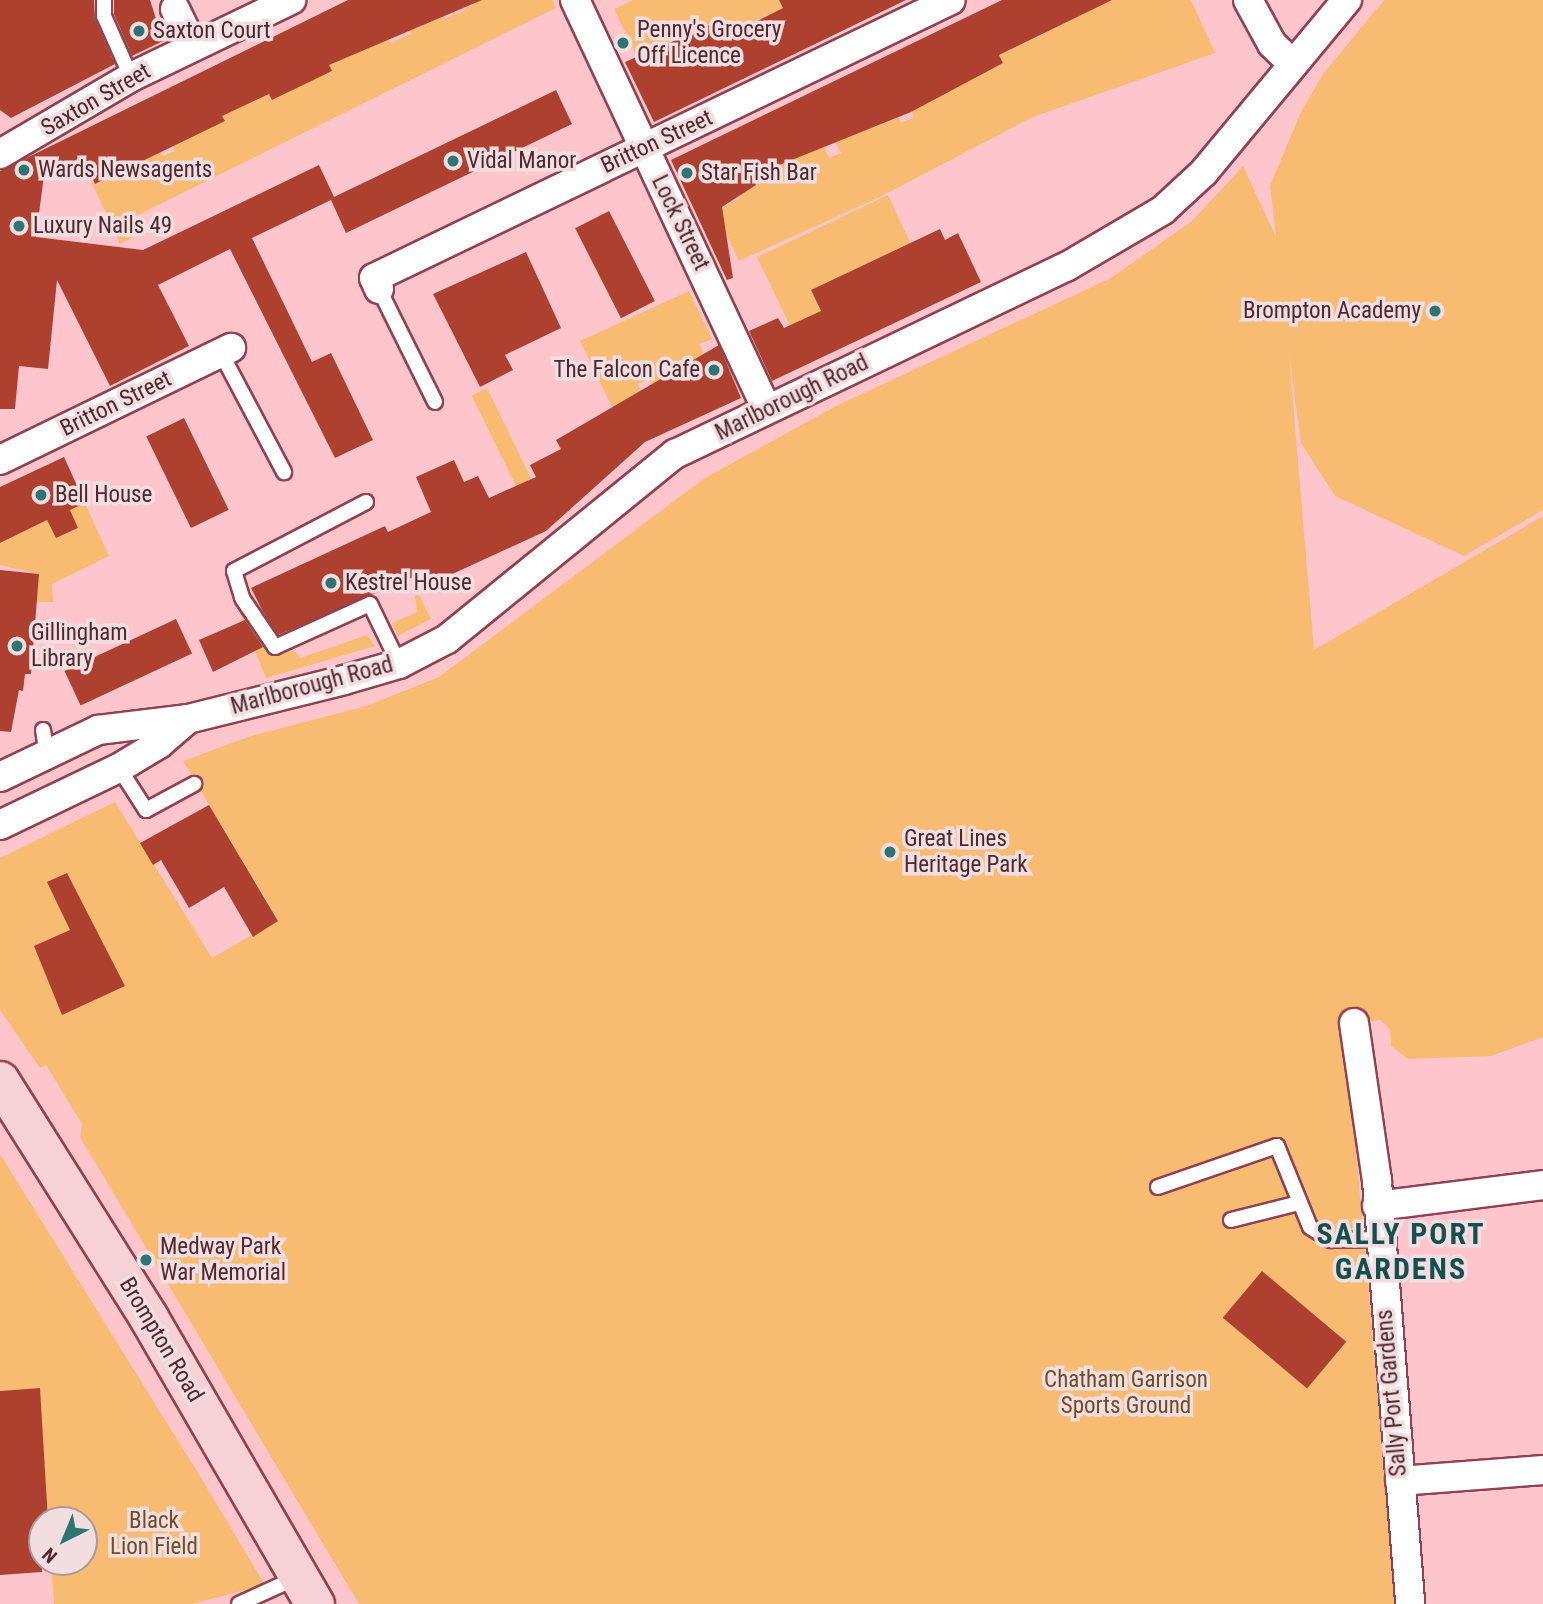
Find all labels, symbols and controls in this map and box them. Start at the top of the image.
place label: Penny's Grocery Off Licence [637,16,781,70]
place label: Saxton Court [153,17,271,45]
marker: Saxton Court [131,23,147,39]
marker: Penny's Grocery Off Licence [615,35,631,51]
street label: Saxton Street [36,58,156,142]
street label: Britton Street [597,104,717,180]
place label: Vidal Manor [467,147,576,175]
marker: Vidal Manor [445,153,461,169]
place label: Wards Newsagents [38,156,212,184]
place label: Star Fish Bar [701,159,817,187]
marker: Wards Newsagents [16,162,32,178]
marker: Star Fish Bar [679,165,695,181]
street label: Lock Street [645,171,715,275]
place label: Luxury Nails 49 [33,212,172,240]
marker: Luxury Nails 49 [11,218,27,234]
place label: Brompton Academy [1243,297,1421,325]
marker: Brompton Academy [1427,303,1443,319]
street label: Marlborough Road [711,349,873,447]
place label: The Falcon Cafe [553,356,700,384]
marker: The Falcon Cafe [706,362,722,378]
street label: Britton Street [56,365,176,443]
place label: Bell House [55,481,152,509]
marker: Bell House [33,487,49,503]
place label: Kestrel House [345,569,472,597]
marker: Kestrel House [323,575,339,591]
place label: Gillingham Library [31,619,128,673]
marker: Gillingham Library [9,638,25,654]
street label: Marlborough Road [228,651,396,721]
place label: Great Lines Heritage Park [904,825,1028,879]
marker: Great Lines Heritage Park [882,844,898,860]
district label: SALLY PORT GARDENS [1318,1216,1484,1286]
place label: Medway Park War Memorial [160,1233,286,1287]
marker: Medway Park War Memorial [138,1252,154,1268]
street label: Brompton Road [113,1273,209,1407]
street label: Sally Port Gardens [1371,1308,1413,1478]
park label: Chatham Garrison Sports Ground [1044,1366,1208,1420]
north arrow [28,1506,98,1576]
park label: Black Lion Field [110,1507,198,1561]
text: N [38,1543,62,1568]

